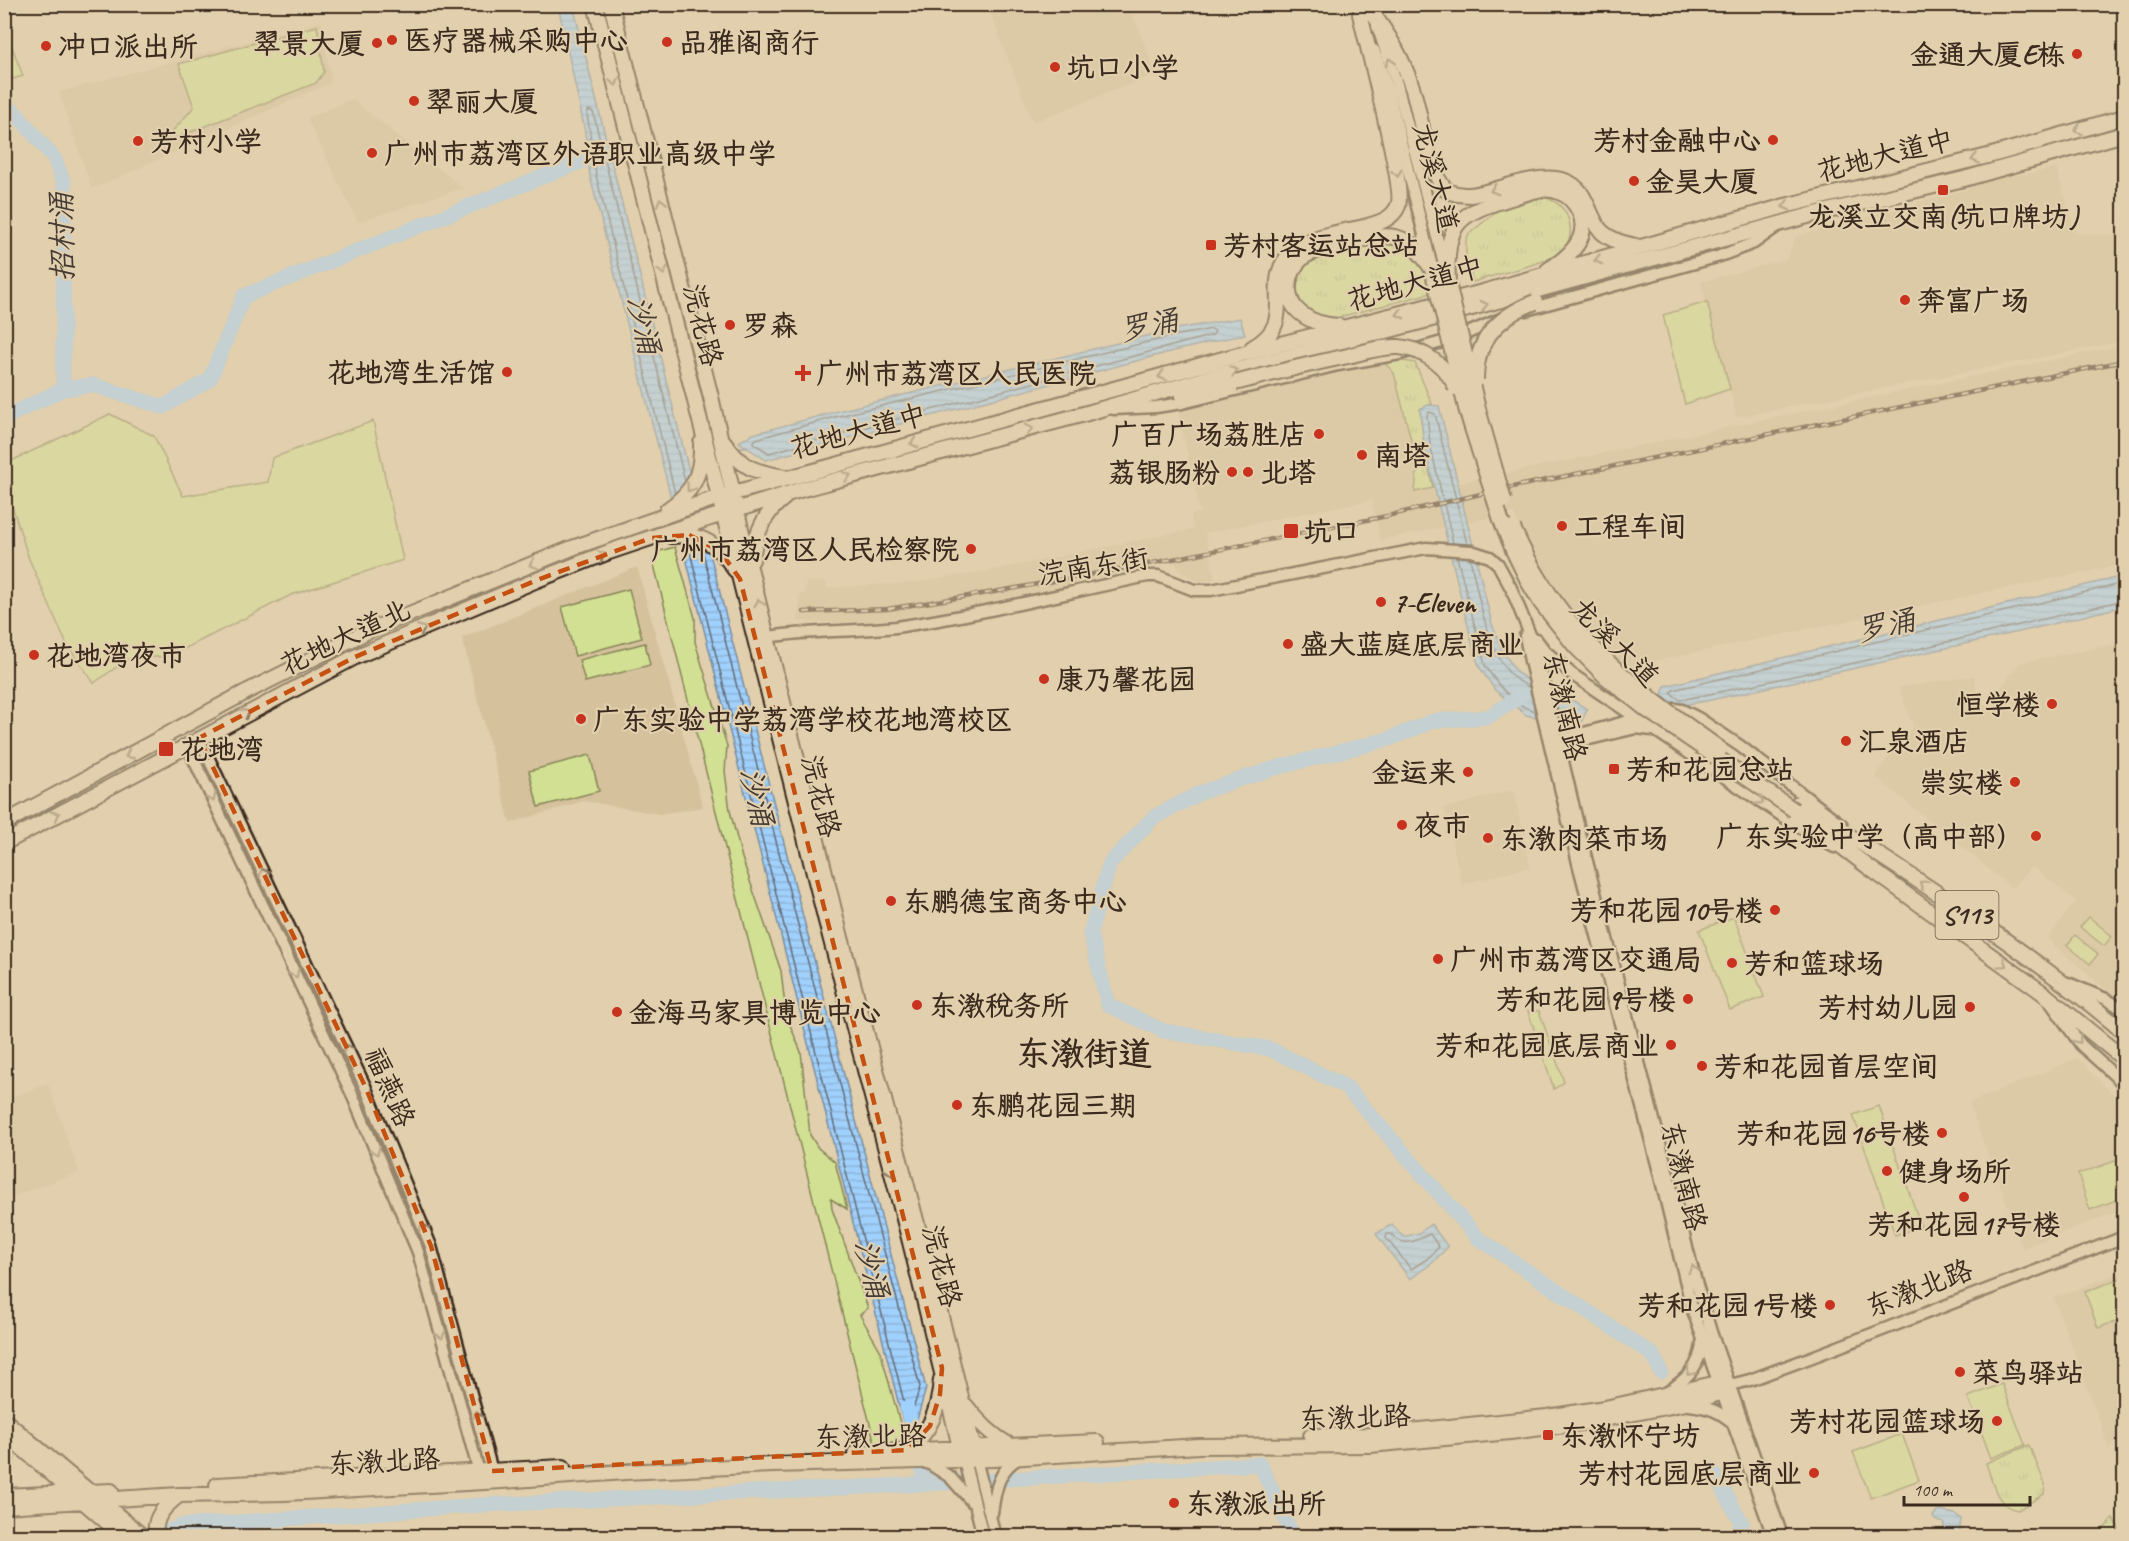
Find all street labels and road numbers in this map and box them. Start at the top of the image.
street label: 龙溪大道 [1405,118,1467,236]
street label: 花地大道中 [1813,121,1957,189]
street label: 花地大道中 [1343,248,1487,318]
street label: 浣花路 [676,280,730,370]
street label: 花地大道中 [786,396,930,466]
street label: 浣南东街 [1035,540,1151,592]
street label: 龙溪大道 [1563,590,1667,694]
street label: 花地大道北 [274,592,416,682]
street label: 东漖南路 [1535,647,1595,765]
street label: 浣花路 [794,751,848,841]
road number: S113 [1936,891,1998,939]
street label: 福燕路 [357,1042,423,1132]
street label: 东漖南路 [1653,1117,1715,1235]
street label: 浣花路 [915,1221,969,1311]
street label: 东漖北路 [1860,1252,1978,1324]
street label: 东漖北路 [1298,1398,1412,1436]
street label: 东漖北路 [814,1418,926,1454]
street label: 东漖北路 [327,1441,441,1481]

